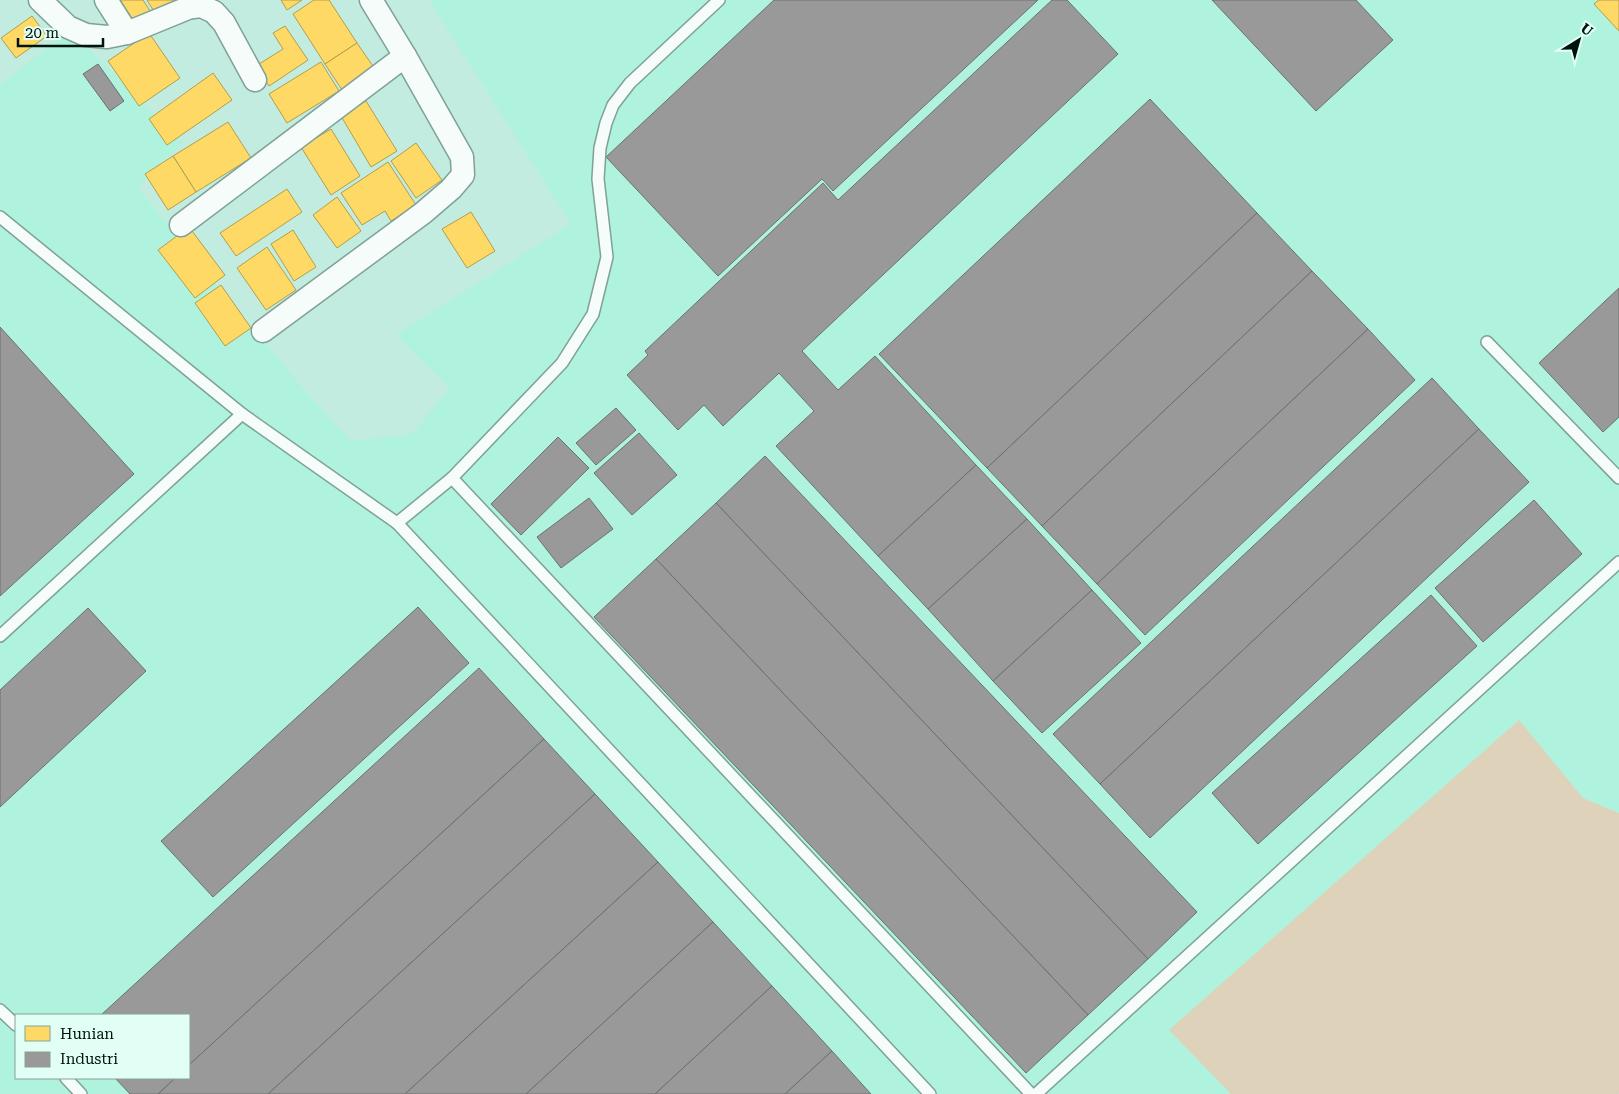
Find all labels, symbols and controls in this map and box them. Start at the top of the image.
scale bar [18,15,102,47]
north arrow [1554,15,1604,65]
text: U [1578,20,1596,39]
text: 20 m [25,24,60,42]
legend [15,1014,190,1079]
text: Hunian [60,1025,114,1043]
text: Industri [60,1050,118,1068]

